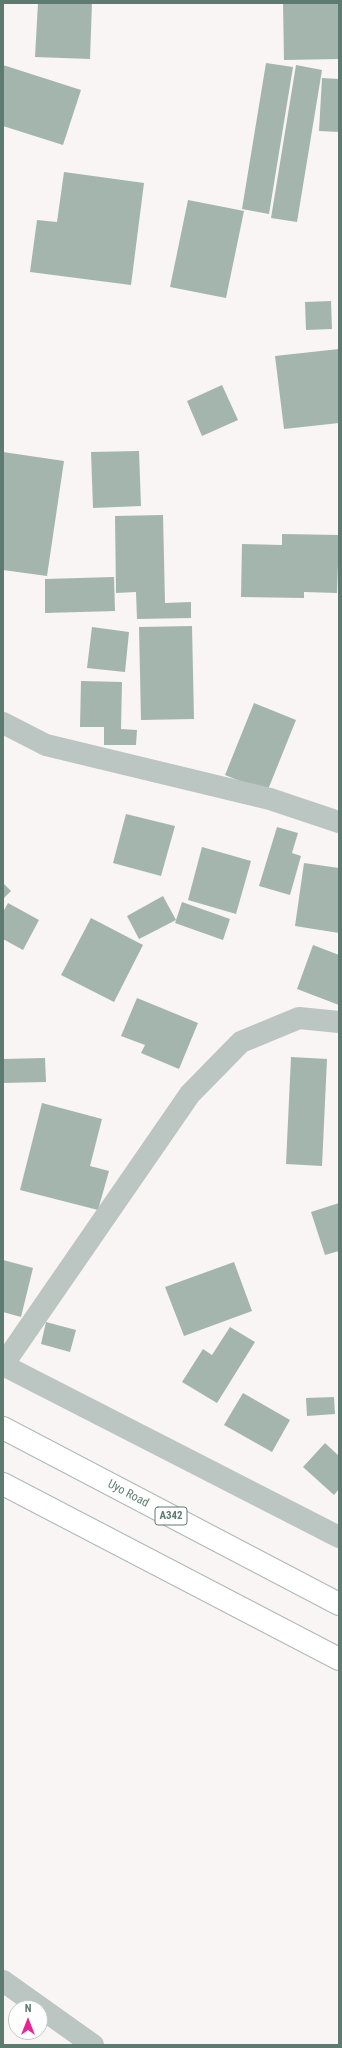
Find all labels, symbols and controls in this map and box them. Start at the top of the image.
street label: Uyo Road [105,1477,151,1511]
road number: A342 [155,1507,187,1525]
north arrow [8,2000,48,2040]
text: N [25,2002,31,2015]

